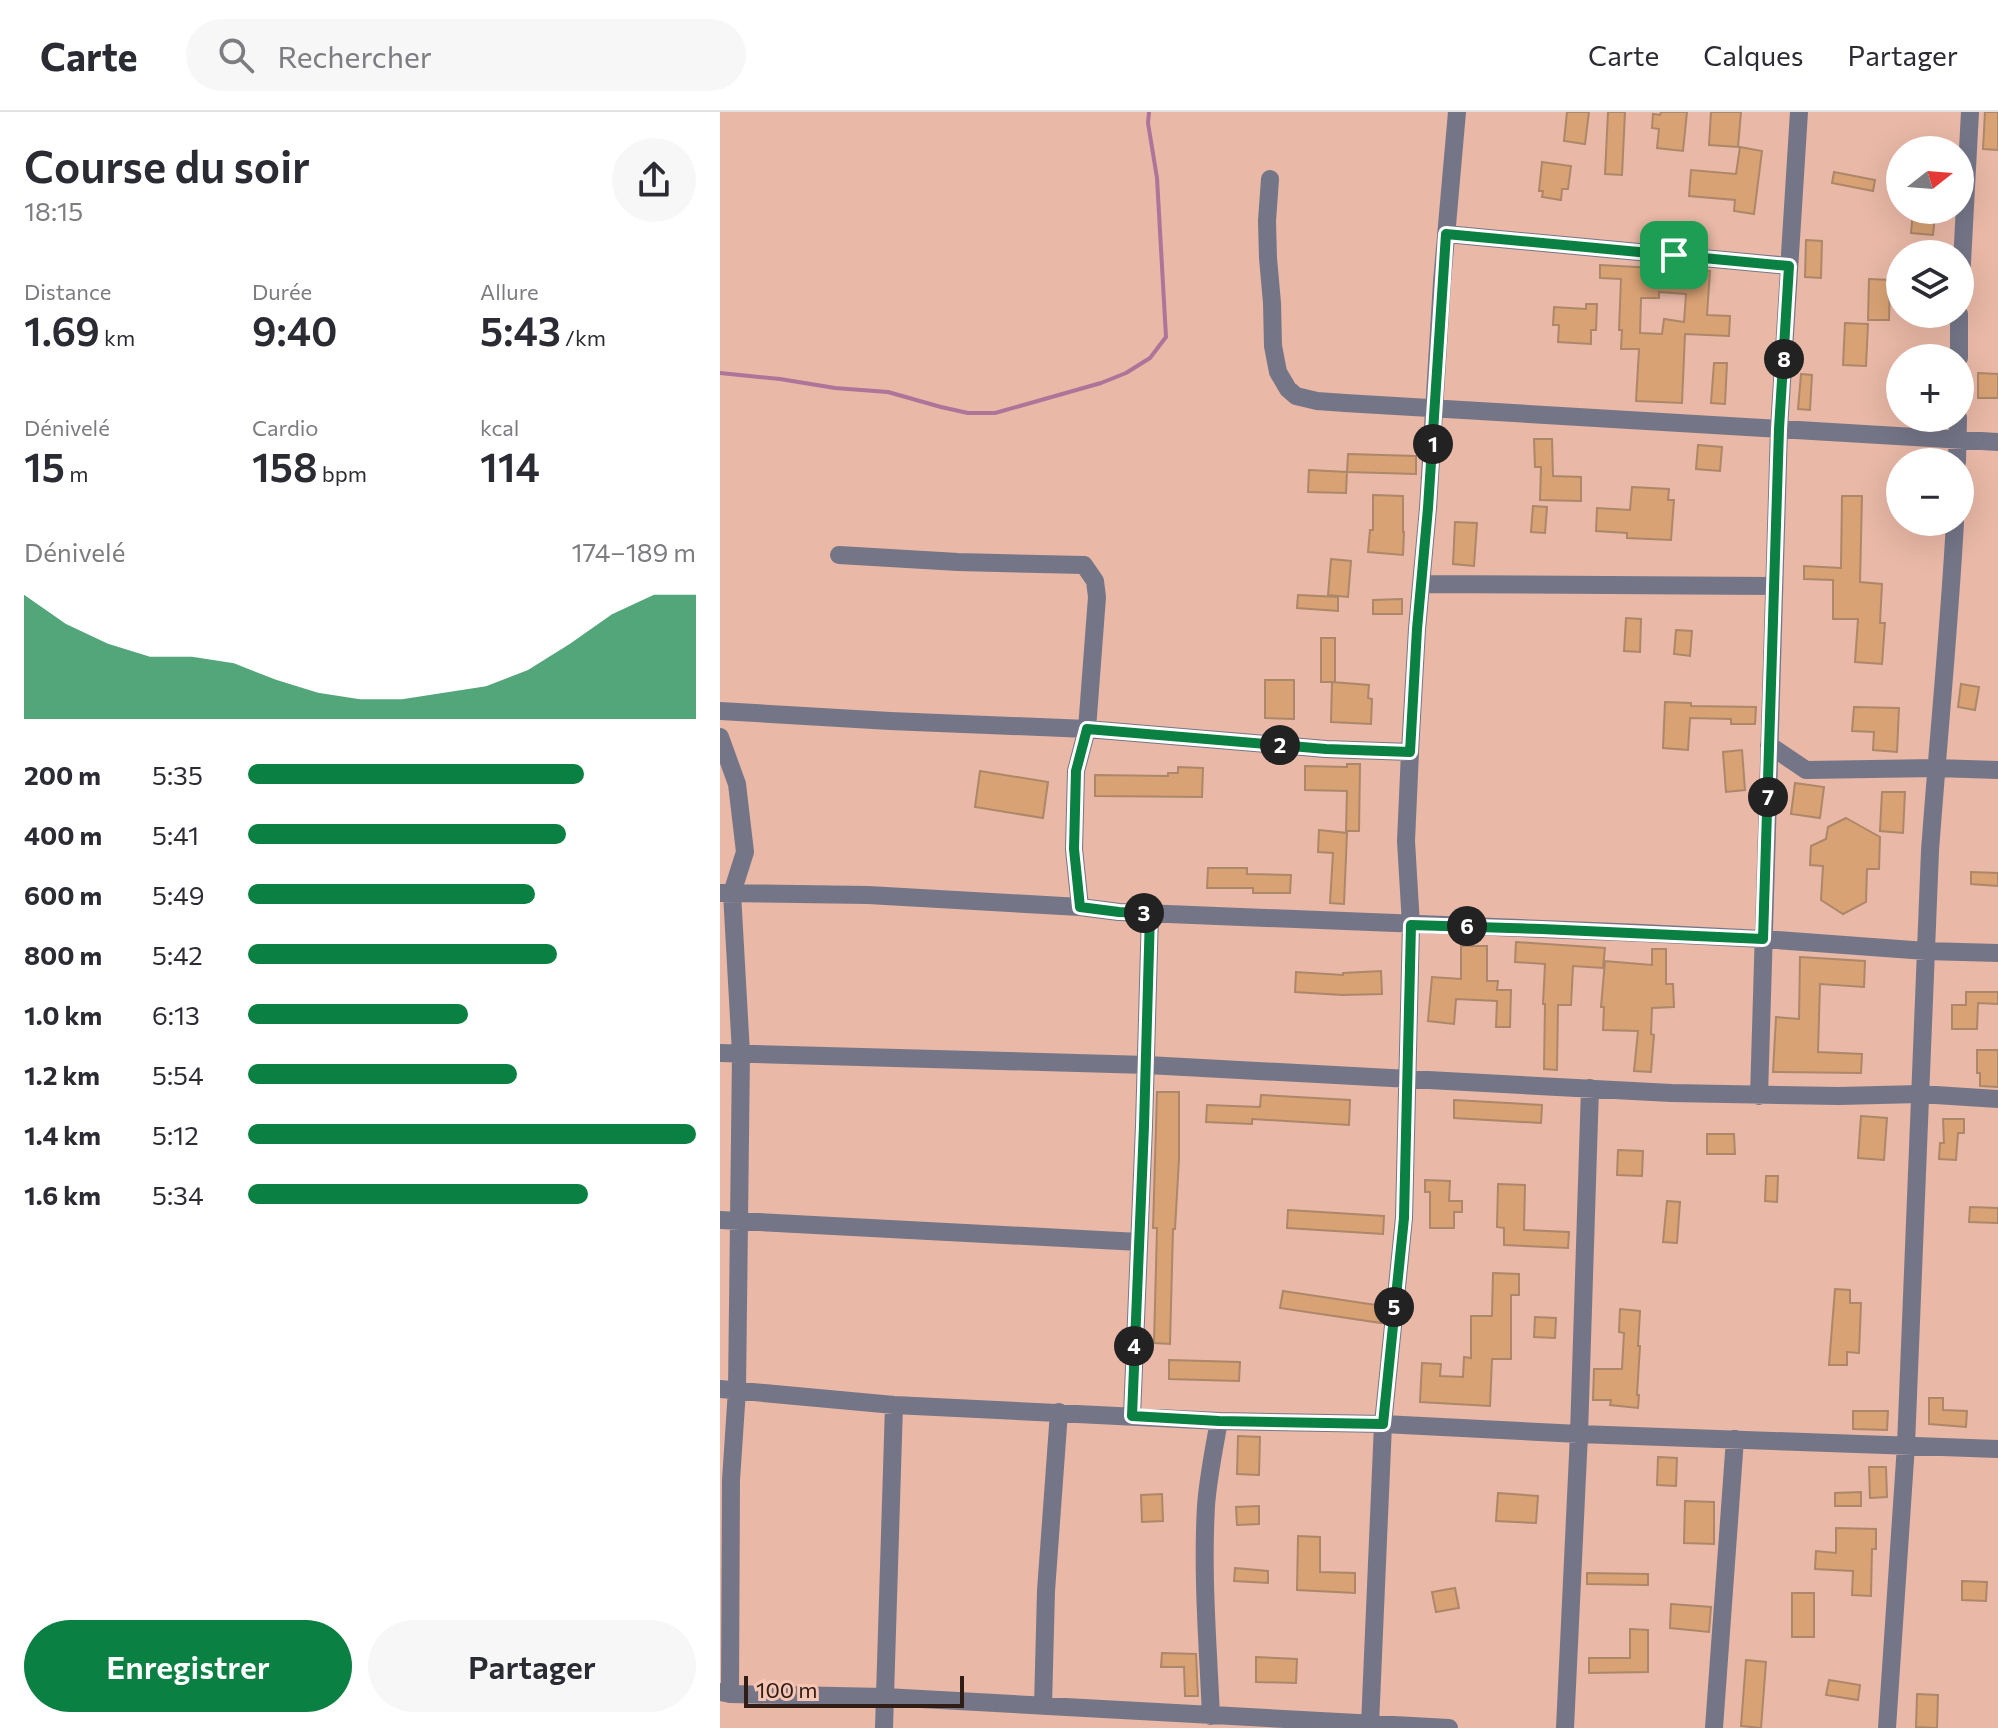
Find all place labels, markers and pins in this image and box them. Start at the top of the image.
pin [1640,221,1708,289]
pin: 8 [1764,339,1804,379]
pin: 1 [1413,424,1453,464]
pin: 2 [1260,725,1300,765]
pin: 7 [1748,777,1788,817]
pin: 3 [1124,893,1164,933]
pin: 6 [1447,906,1487,946]
pin: 5 [1374,1287,1414,1327]
pin: 4 [1114,1326,1154,1366]

